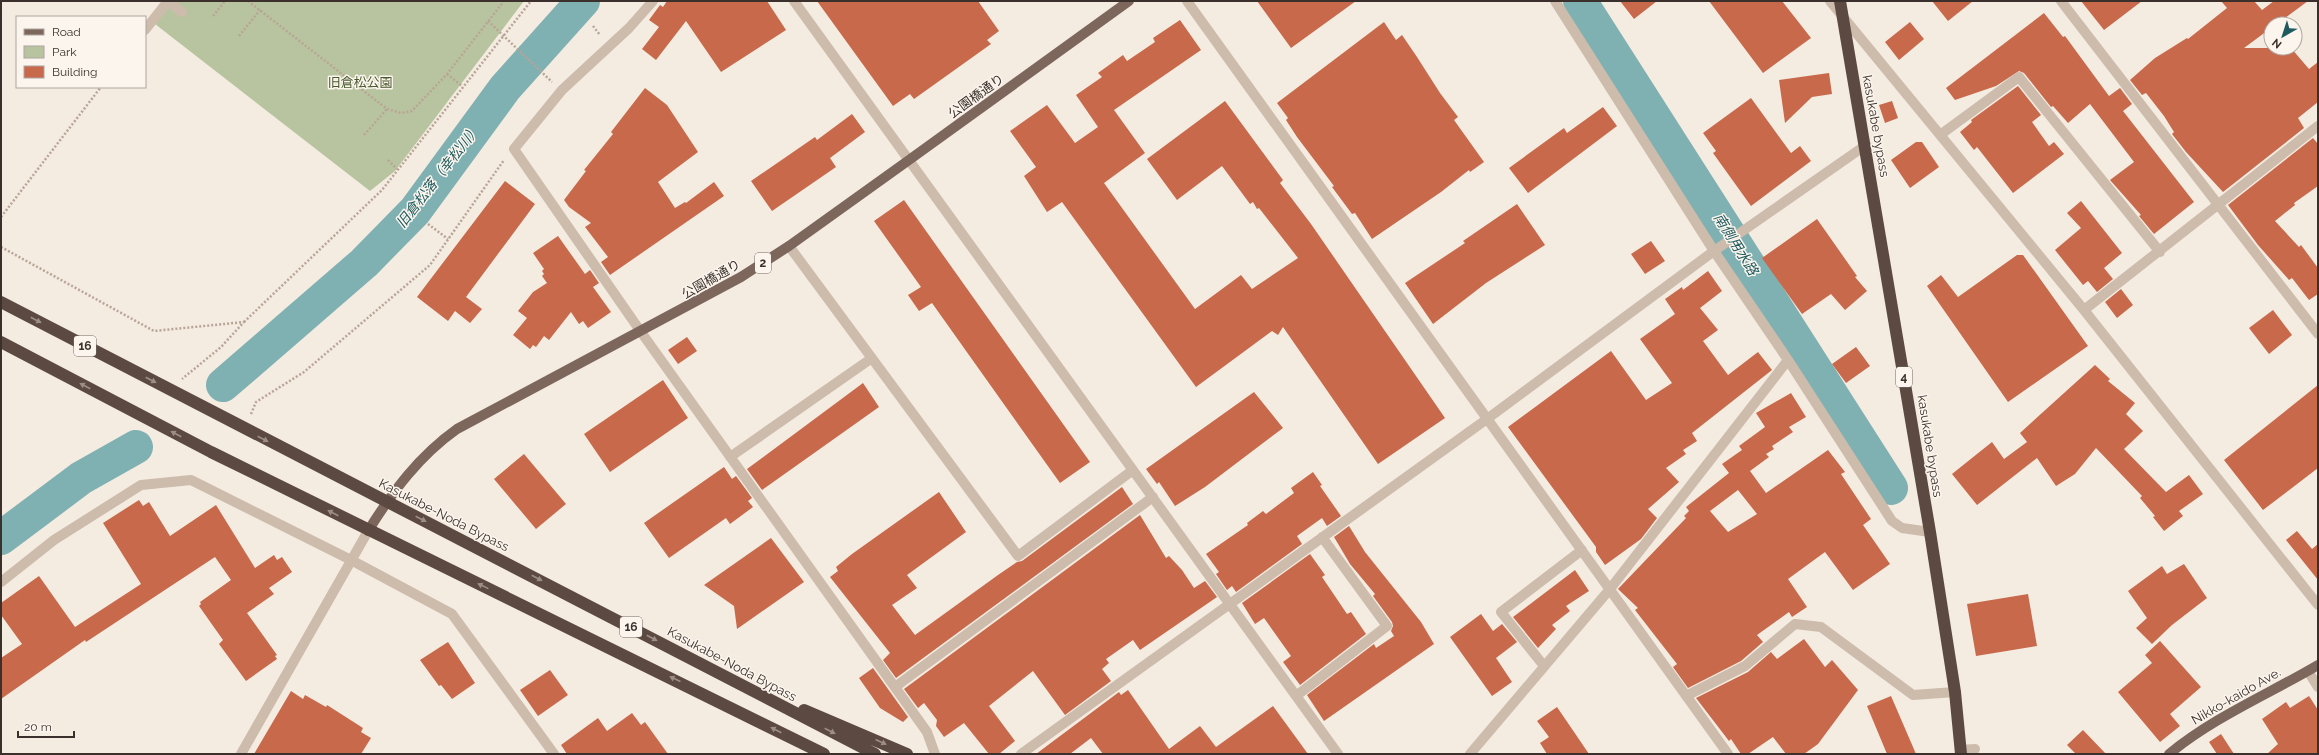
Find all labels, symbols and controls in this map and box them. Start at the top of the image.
legend [16,16,146,88]
north arrow [2263,16,2303,56]
text: Road [52,25,81,39]
text: N [2270,36,2284,51]
text: Park [52,45,77,59]
text: Building [52,65,98,79]
street label: 公園橋通り [945,71,1007,121]
street label: kasukabe bypass [1860,74,1892,178]
park label: 旧倉松公園 [327,75,393,90]
water label: 旧倉松落（幸松川） [393,121,483,231]
water label: 南側用水路 [1711,210,1762,279]
road number: 2 [755,253,771,273]
street label: 公園橋通り [679,256,743,302]
one-way arrow [30,316,41,323]
road number: 16 [74,336,96,356]
road number: 4 [1896,367,1912,387]
one-way arrow [145,377,156,383]
one-way arrow [79,383,91,389]
street label: kasukabe bypass [1915,394,1945,498]
one-way arrow [170,430,182,437]
one-way arrow [258,435,269,442]
street label: Kasukabe-Noda Bypass [376,476,512,554]
one-way arrow [327,510,339,516]
one-way arrow [415,516,427,522]
one-way arrow [532,574,543,581]
one-way arrow [477,583,489,589]
road number: 16 [620,617,642,637]
street label: Kasukabe-Noda Bypass [665,624,799,704]
one-way arrow [647,635,658,642]
street label: Nikko-kaido Ave. [2189,664,2283,728]
one-way arrow [669,676,680,682]
scale bar [18,713,74,739]
text: 20 m [24,720,52,734]
one-way arrow [771,727,782,733]
one-way arrow [824,727,836,734]
one-way arrow [876,740,888,746]

